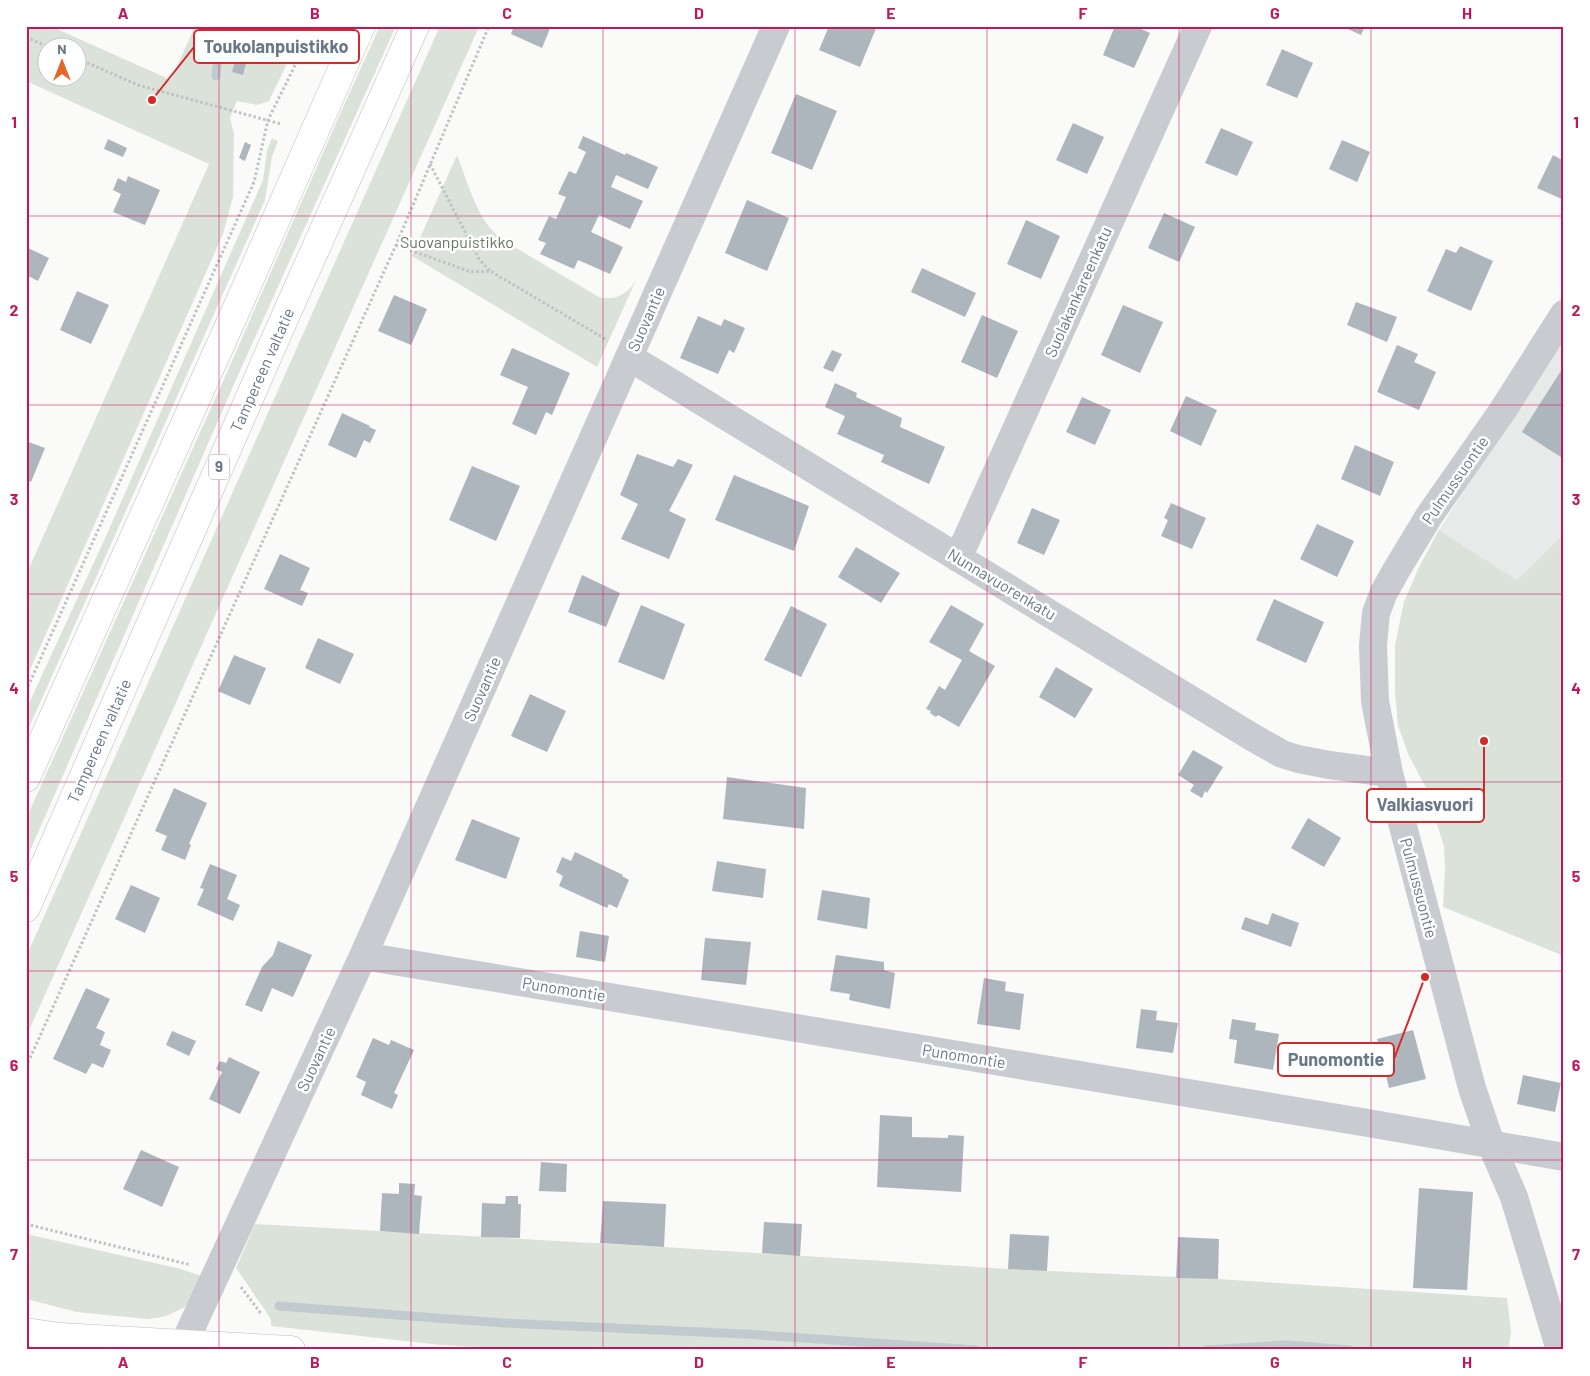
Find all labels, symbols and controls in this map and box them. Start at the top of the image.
text: A [118,3,129,22]
text: B [310,3,320,22]
text: C [502,3,512,22]
text: D [694,3,704,22]
text: E [886,3,896,22]
text: F [1079,3,1088,22]
text: G [1270,3,1280,22]
text: H [1462,3,1472,22]
callout: Toukolanpuistikko [194,30,359,63]
text: Toukolanpuistikko [204,35,348,57]
north arrow [38,38,88,88]
text: N [57,40,67,57]
text: 1 [11,112,17,131]
text: 1 [1573,112,1579,131]
street label: Suolakankareenkatu [1040,224,1115,360]
park label: Suovanpuistikko [400,232,514,251]
street label: Suovantie [623,283,668,354]
text: 2 [10,300,19,319]
text: 2 [1572,300,1581,319]
street label: Tampereen valtatie [226,305,297,435]
street label: Pulmussuontie [1417,432,1492,527]
road number: 9 [209,454,229,480]
text: 3 [10,489,18,508]
text: 3 [1572,489,1580,508]
street label: Nunnavuorenkatu [945,544,1060,623]
street label: Suovantie [459,653,504,724]
street label: Tampereen valtatie [63,676,134,806]
text: 4 [9,678,19,697]
text: 4 [1571,678,1581,697]
callout: Valkiasvuori [1367,789,1484,822]
text: Valkiasvuori [1377,793,1473,815]
street label: Pulmussuontie [1397,836,1442,940]
text: 5 [10,866,19,885]
text: 5 [1572,866,1581,885]
street label: Punomontie [521,973,607,1004]
street label: Suovantie [292,1024,339,1094]
street label: Punomontie [921,1040,1007,1071]
callout: Punomontie [1278,1043,1394,1076]
text: Punomontie [1288,1048,1384,1070]
text: 6 [10,1055,19,1074]
text: 6 [1572,1055,1581,1074]
text: 7 [10,1244,18,1263]
text: 7 [1572,1244,1580,1263]
text: A [118,1352,129,1371]
text: B [310,1352,320,1371]
text: C [502,1352,512,1371]
text: D [694,1352,704,1371]
text: E [886,1352,896,1371]
text: F [1079,1352,1088,1371]
text: G [1270,1352,1280,1371]
text: H [1462,1352,1472,1371]

